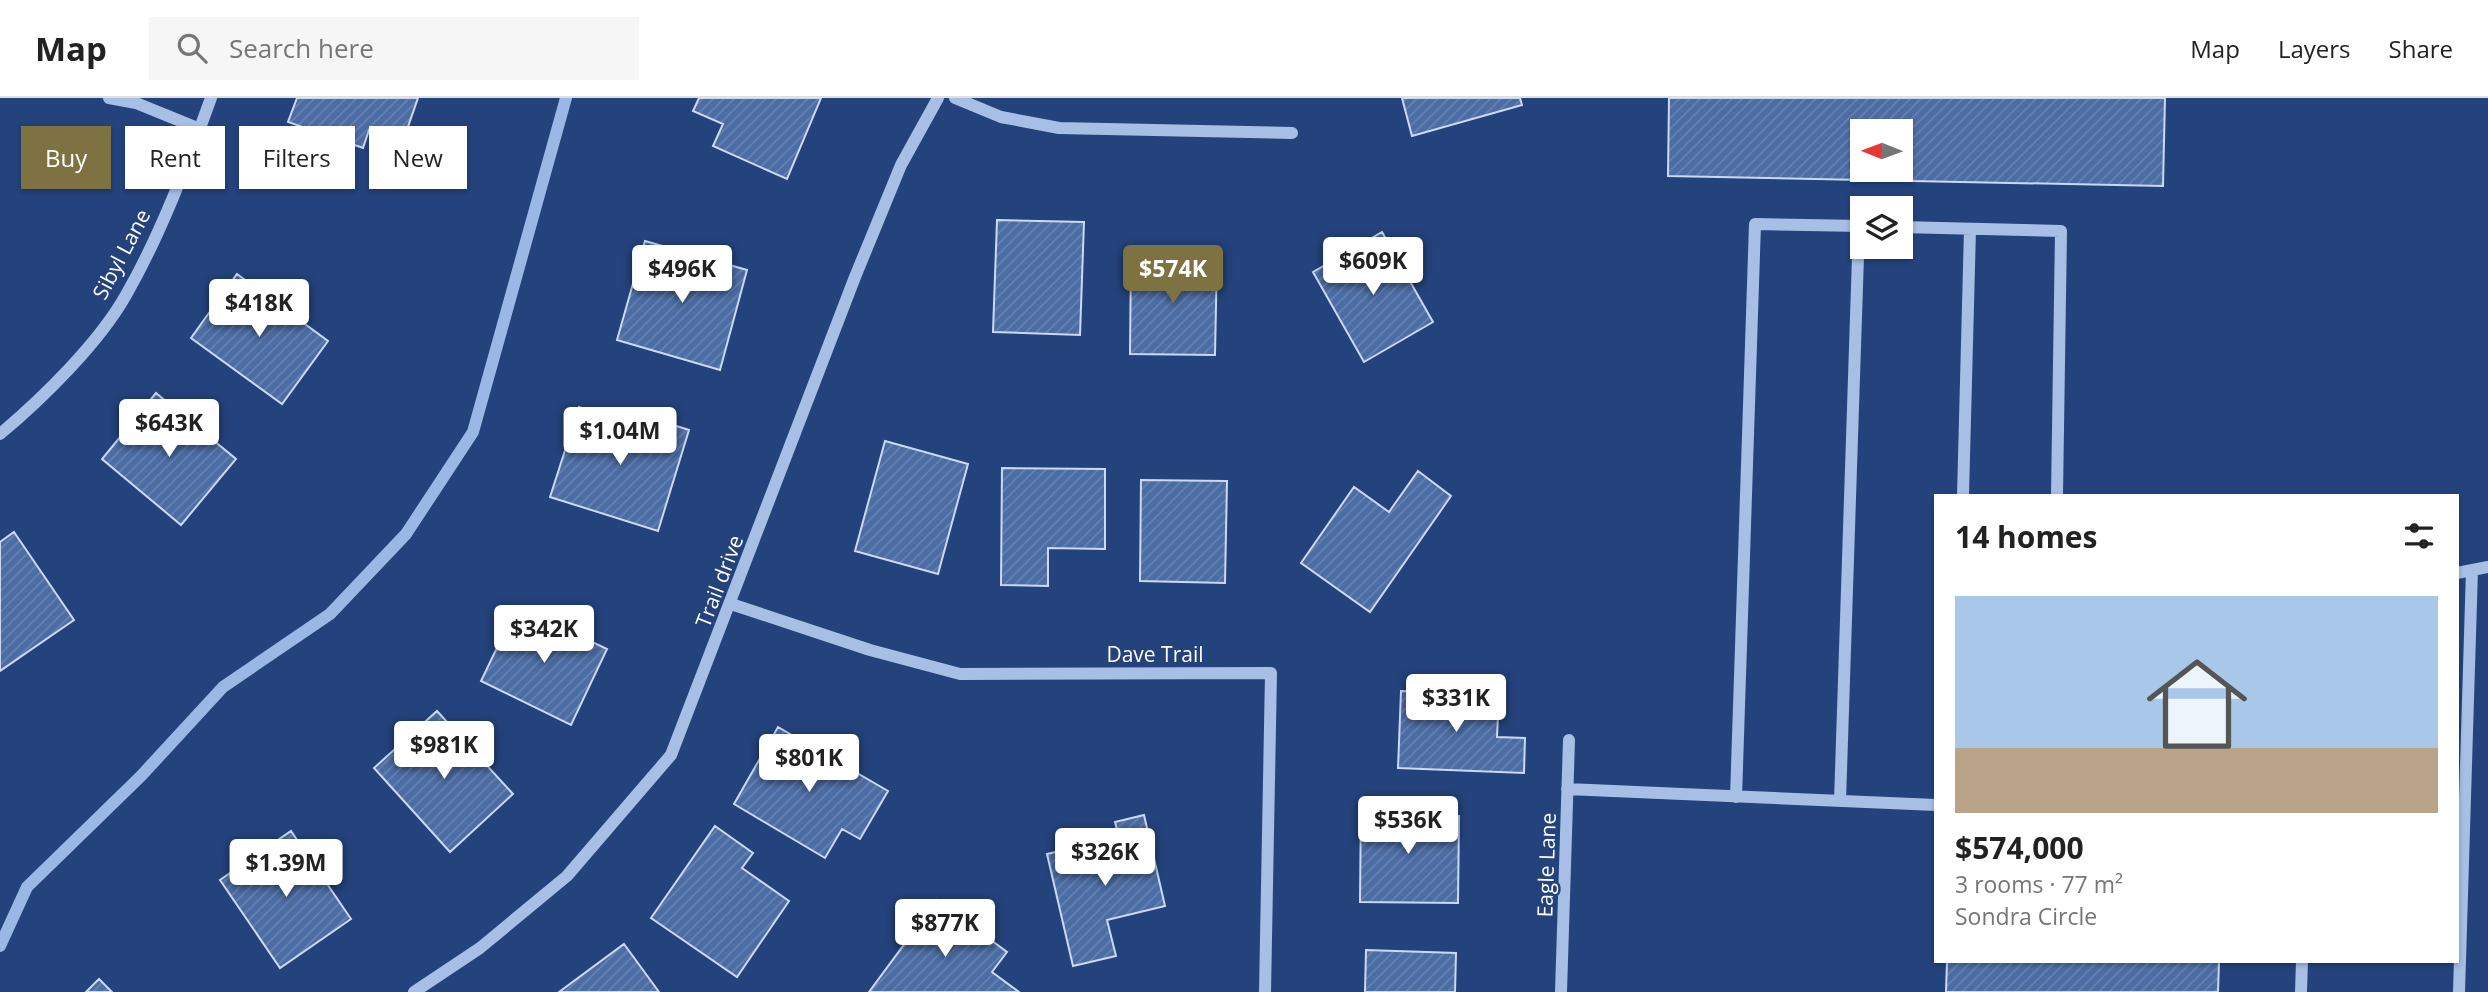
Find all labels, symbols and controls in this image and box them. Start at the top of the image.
search box [149,17,639,80]
text: Map [35,26,107,71]
icon: search [173,29,211,67]
text: Search here [229,30,374,66]
text: Map [2190,32,2240,65]
text: Layers [2278,32,2351,65]
text: Share [2389,32,2453,65]
north arrow [1850,119,1913,182]
map controls [1850,119,1913,259]
chip: Buy [21,126,111,189]
chip: Rent [125,126,225,189]
chip: Filters [239,126,355,189]
chip: New [369,126,467,189]
button: layers [1850,196,1913,259]
street label: Sibyl Lane [86,204,156,304]
pin: $609K [1324,238,1422,297]
text: $609K [1339,244,1407,276]
pin: $496K [633,246,731,305]
pin: $574K [1124,246,1222,305]
text: $496K [648,252,716,284]
text: $574K [1139,252,1207,284]
pin: $418K [210,280,308,339]
text: $418K [225,286,293,318]
pin: $643K [120,400,218,459]
text: $643K [135,406,203,438]
pin: $1.04M [563,408,677,467]
text: $1.04M [580,414,660,446]
text: 14 homes [1955,516,2098,557]
icon: filters [2400,517,2438,555]
street label: Trail drive [689,531,749,631]
pin: $342K [495,606,593,665]
text: $342K [510,612,578,644]
street label: Dave Trail [1106,640,1204,668]
icon: home [2134,641,2260,767]
pin: $331K [1407,674,1505,734]
text: $331K [1422,681,1490,713]
pin: $981K [395,722,493,781]
text: $981K [410,728,478,760]
pin: $801K [760,734,858,794]
text: $801K [775,741,843,773]
pin: $536K [1359,796,1457,856]
text: $536K [1374,803,1442,835]
street label: Eagle Lane [1530,812,1562,918]
text: $574,000 [1955,827,2084,868]
pin: $326K [1056,828,1154,888]
text: $326K [1071,835,1139,867]
pin: $1.39M [229,840,343,899]
text: $1.39M [246,846,326,878]
text: 3 rooms · 77 m² [1955,868,2123,900]
pin: $877K [896,900,994,959]
text: Sondra Circle [1955,900,2097,932]
text: $877K [911,906,979,938]

